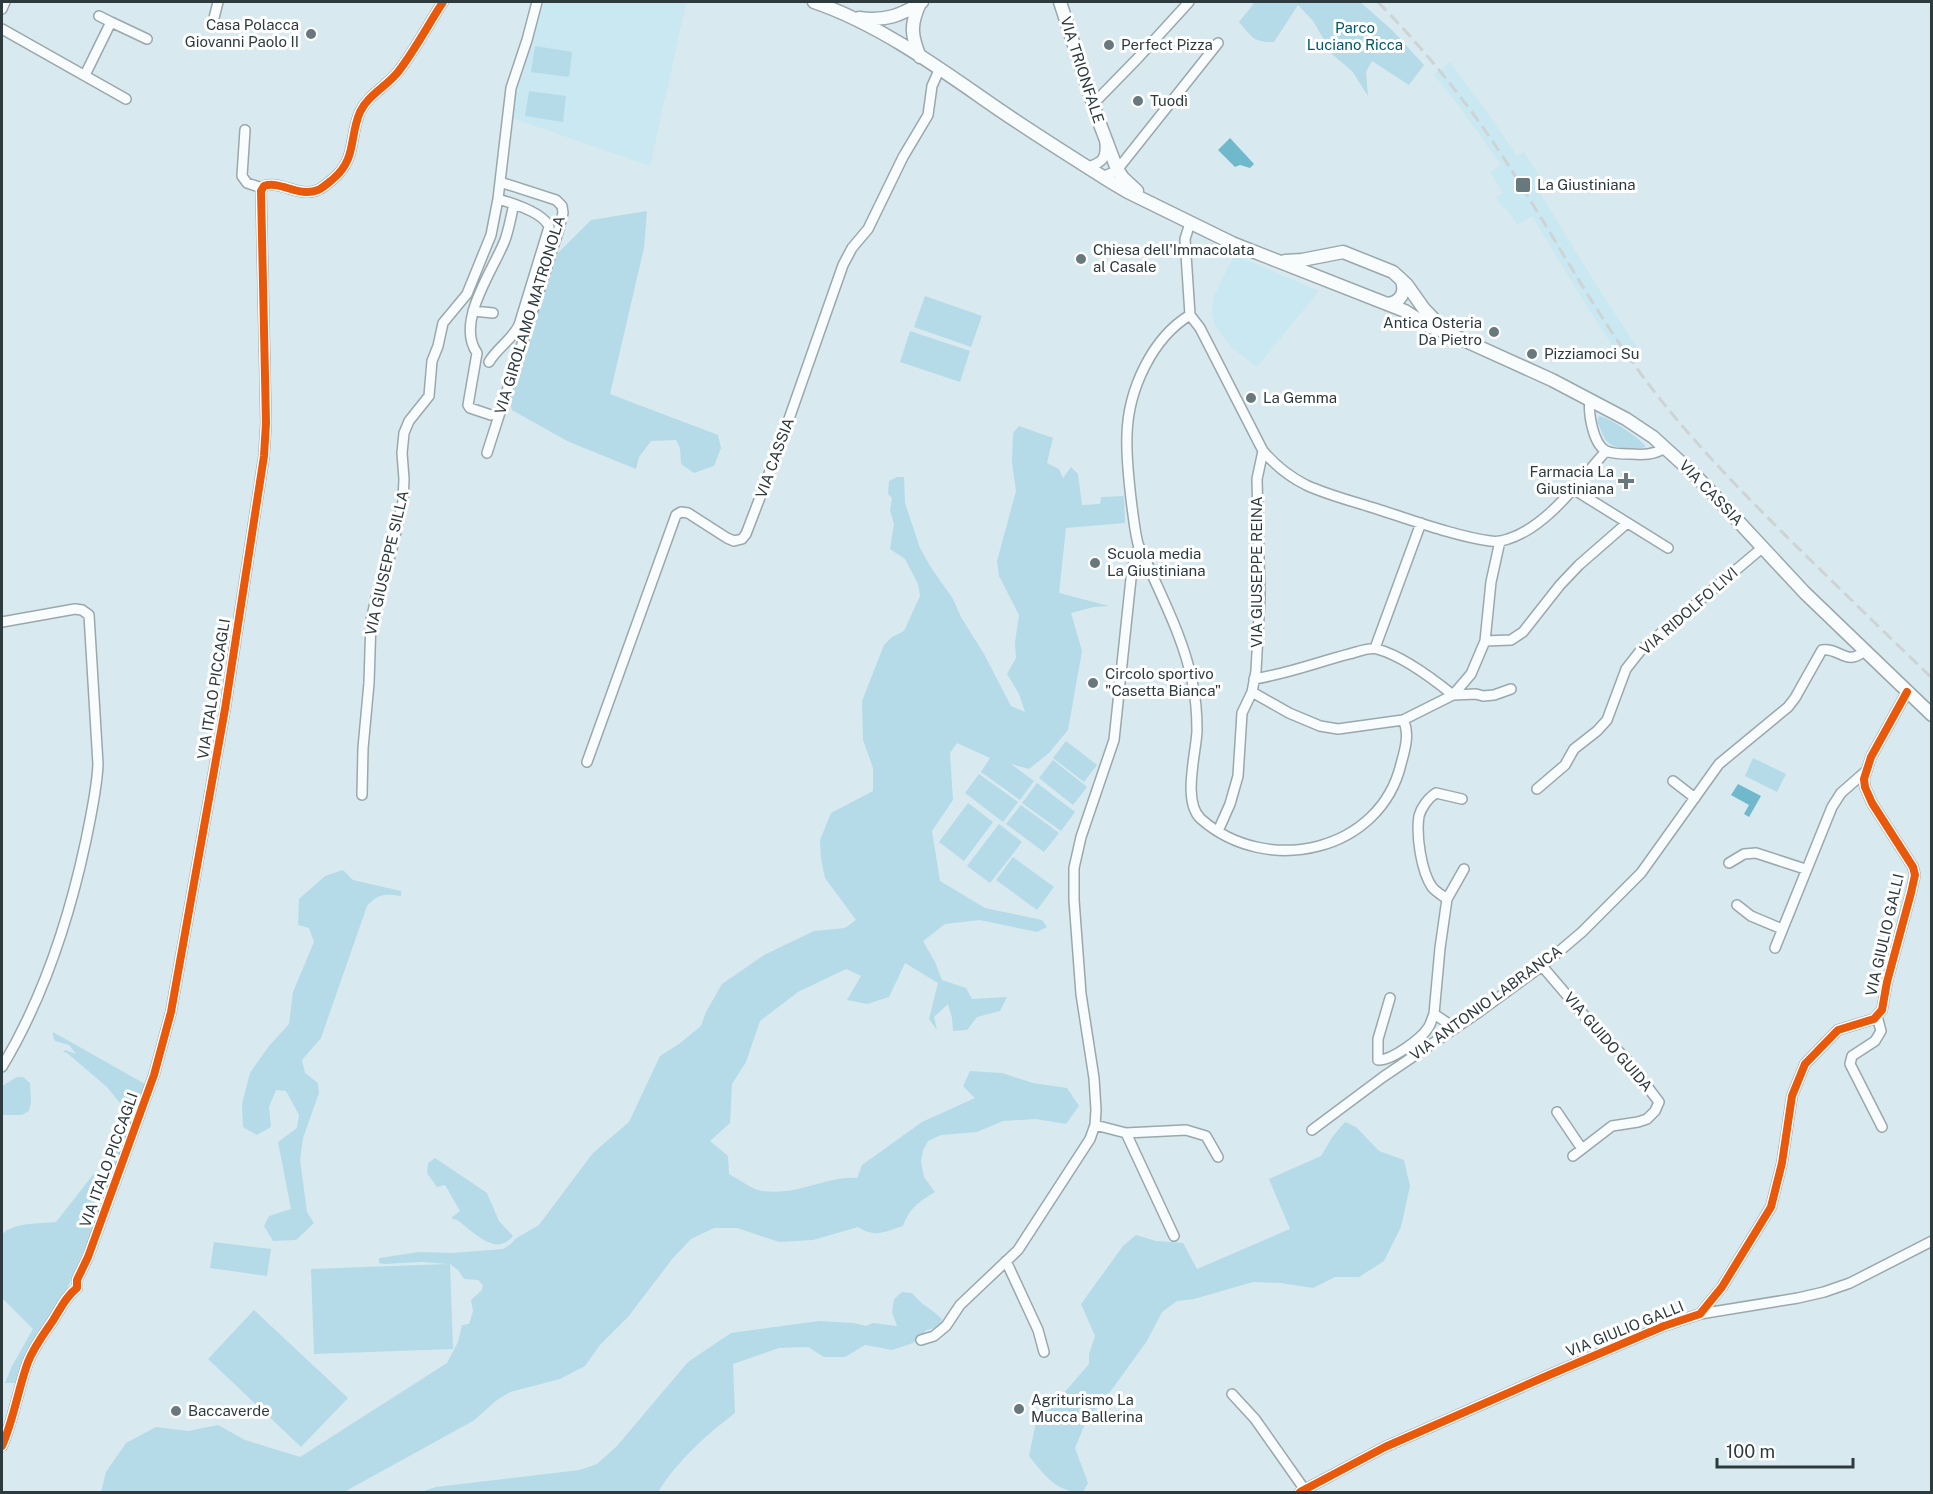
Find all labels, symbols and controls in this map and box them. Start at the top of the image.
street label: VIA TRIONFALE [1057,15,1108,125]
place label: Casa Polacca Giovanni Paolo II [185,16,299,50]
park label: Parco Luciano Ricca [1307,19,1403,53]
marker: Casa Polacca Giovanni Paolo II [304,27,318,41]
place label: Perfect Pizza [1121,36,1213,53]
marker: Perfect Pizza [1102,38,1116,52]
place label: Tuodì [1150,92,1188,109]
marker: Tuodì [1131,94,1145,108]
marker: La Giustiniana [1514,176,1532,194]
place label: La Giustiniana [1537,176,1635,193]
street label: VIA GIROLAMO MATRONOLA [491,213,568,416]
place label: Chiesa dell'Immacolata al Casale [1093,241,1254,275]
marker: Chiesa dell'Immacolata al Casale [1074,252,1088,266]
place label: Antica Osteria Da Pietro [1383,314,1482,348]
marker: Antica Osteria Da Pietro [1487,325,1501,339]
place label: Pizziamoci Su [1544,345,1639,362]
marker: Pizziamoci Su [1525,347,1539,361]
place label: La Gemma [1263,389,1337,406]
marker: La Gemma [1244,391,1258,405]
street label: VIA CASSIA [752,415,797,500]
street label: VIA CASSIA [1676,456,1747,529]
place label: Farmacia La Giustiniana [1529,463,1614,497]
marker: Farmacia La Giustiniana [1619,474,1633,488]
street label: VIA GIUSEPPE SILLA [362,488,412,637]
street label: VIA GIUSEPPE REINA [1248,496,1265,648]
place label: Scuola media La Giustiniana [1107,545,1205,579]
marker: Scuola media La Giustiniana [1088,556,1102,570]
street label: VIA RIDOLFO LIVI [1636,564,1741,658]
street label: VIA ITALO PICCAGLI [194,617,233,761]
place label: Circolo sportivo "Casetta Bianca" [1105,665,1221,699]
marker: Circolo sportivo "Casetta Bianca" [1086,676,1100,690]
street label: VIA GIULIO GALLI [1862,872,1907,998]
street label: VIA ANTONIO LABRANCA [1407,942,1565,1063]
street label: VIA GUIDO GUIDA [1561,989,1656,1095]
street label: VIA ITALO PICCAGLI [76,1090,141,1230]
street label: VIA GIULIO GALLI [1564,1297,1686,1360]
place label: Agriturismo La Mucca Ballerina [1031,1391,1143,1425]
place label: Baccaverde [188,1402,270,1419]
marker: Agriturismo La Mucca Ballerina [1012,1402,1026,1416]
marker: Baccaverde [169,1404,183,1418]
scale bar [1717,1431,1854,1469]
text: 100 m [1726,1441,1775,1462]

